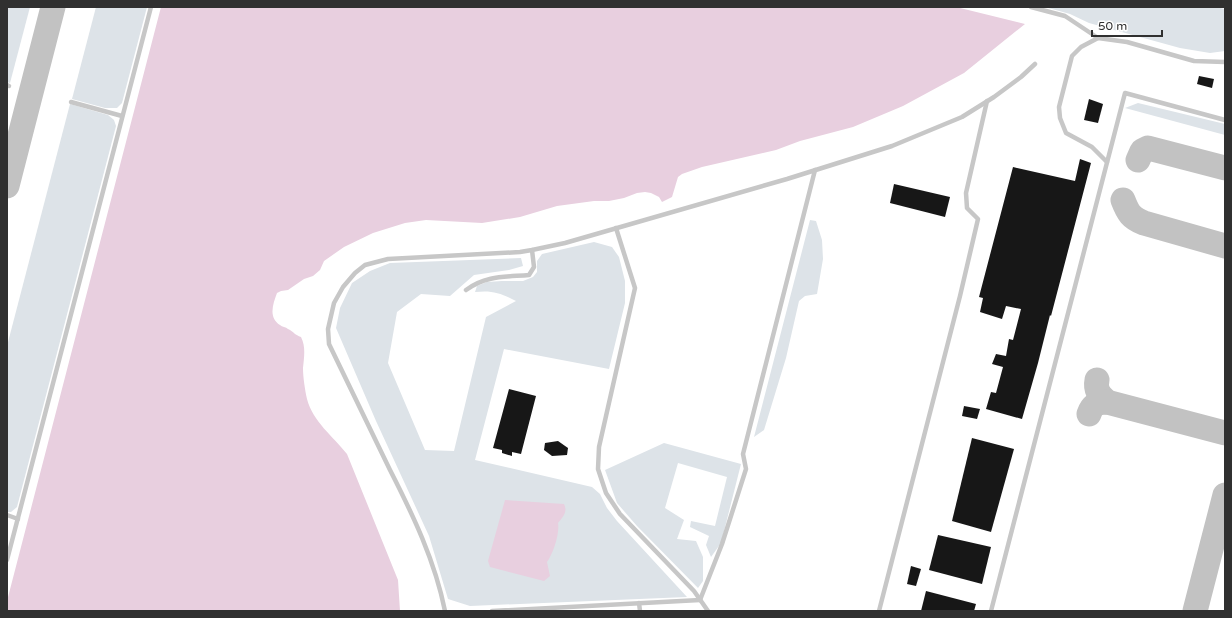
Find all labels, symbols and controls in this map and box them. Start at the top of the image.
scale bar [1092,12,1162,38]
text: 50 m [1098,19,1127,33]

